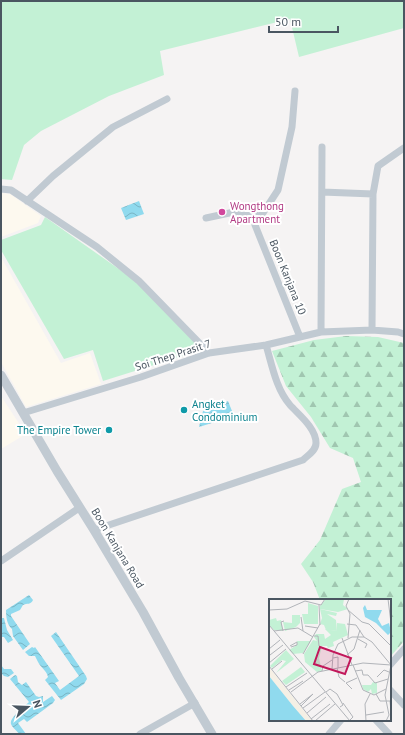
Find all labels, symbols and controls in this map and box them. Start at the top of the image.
scale bar [269,8,338,34]
text: 50 m [275,14,301,29]
place label: Wongthong Apartment [230,199,284,226]
marker: Wongthong Apartment [217,207,227,217]
street label: Boon Kanjana 10 [267,237,309,317]
street label: Soi Thep Prasit 7 [133,336,213,374]
place label: Angket Condominium [192,397,257,424]
marker: Angket Condominium [179,405,189,415]
place label: The Empire Tower [17,423,101,437]
marker: The Empire Tower [104,425,114,435]
street label: Boon Kanjana Road [89,505,148,591]
inset map [269,599,391,721]
north arrow [8,687,48,727]
text: N [30,698,45,709]

